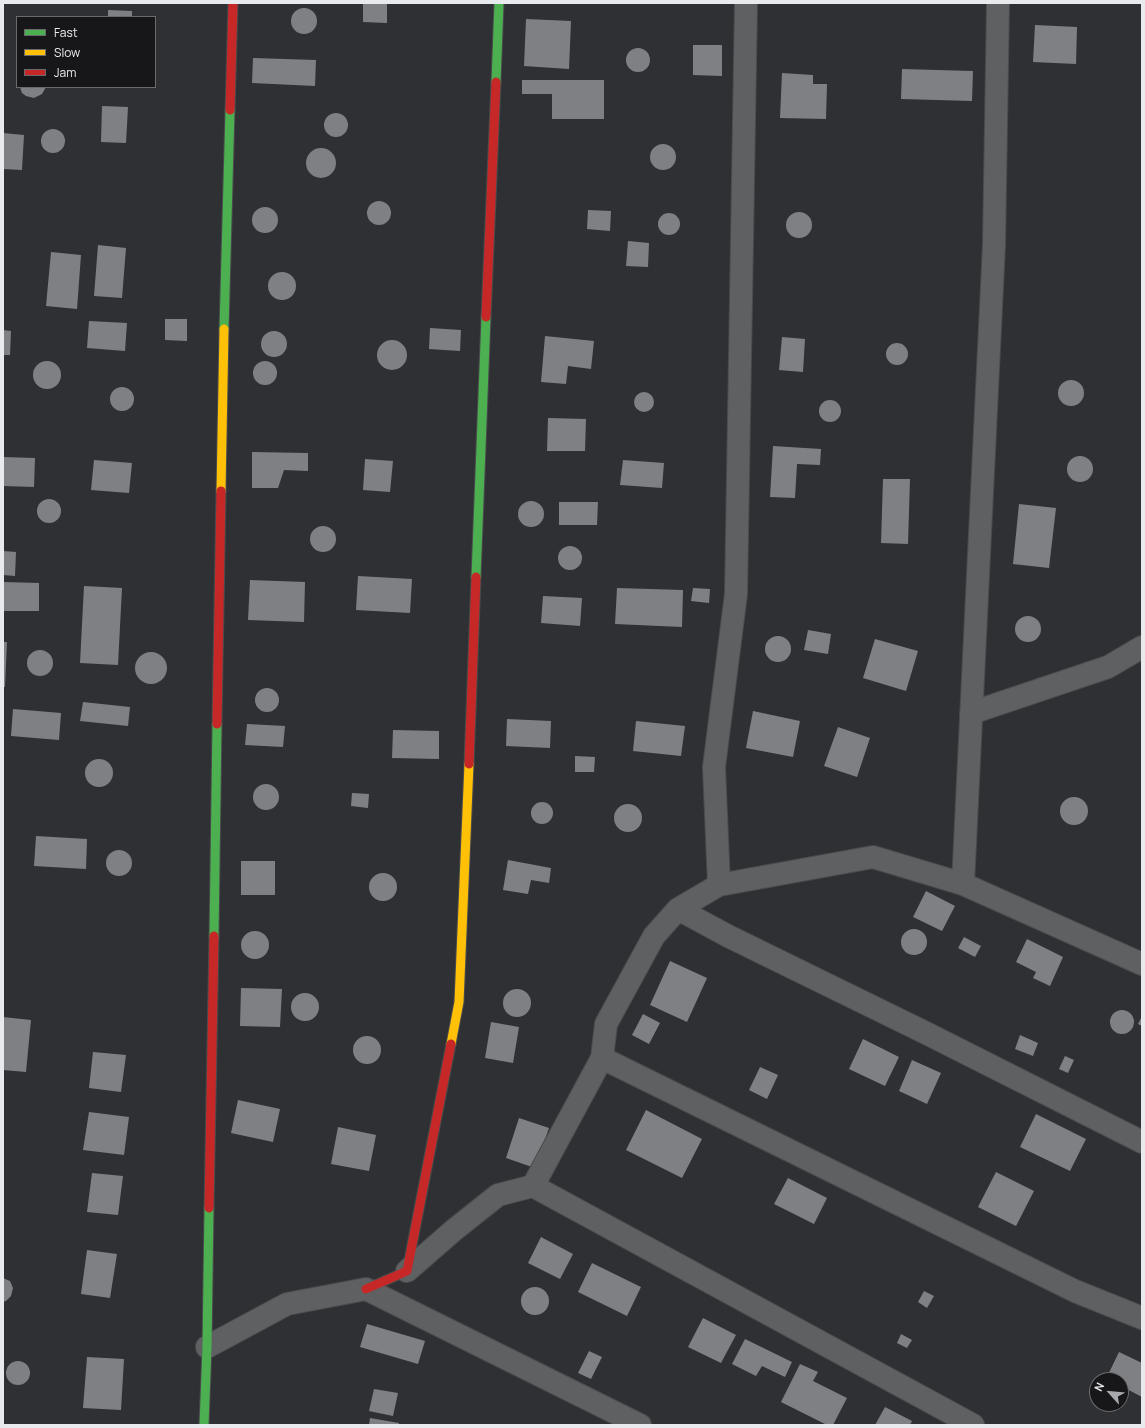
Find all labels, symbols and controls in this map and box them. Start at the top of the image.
legend [16,16,156,88]
text: Fast [54,24,78,41]
text: Slow [54,44,80,61]
text: Jam [54,64,76,81]
north arrow [1089,1372,1129,1412]
text: N [1090,1380,1107,1394]

